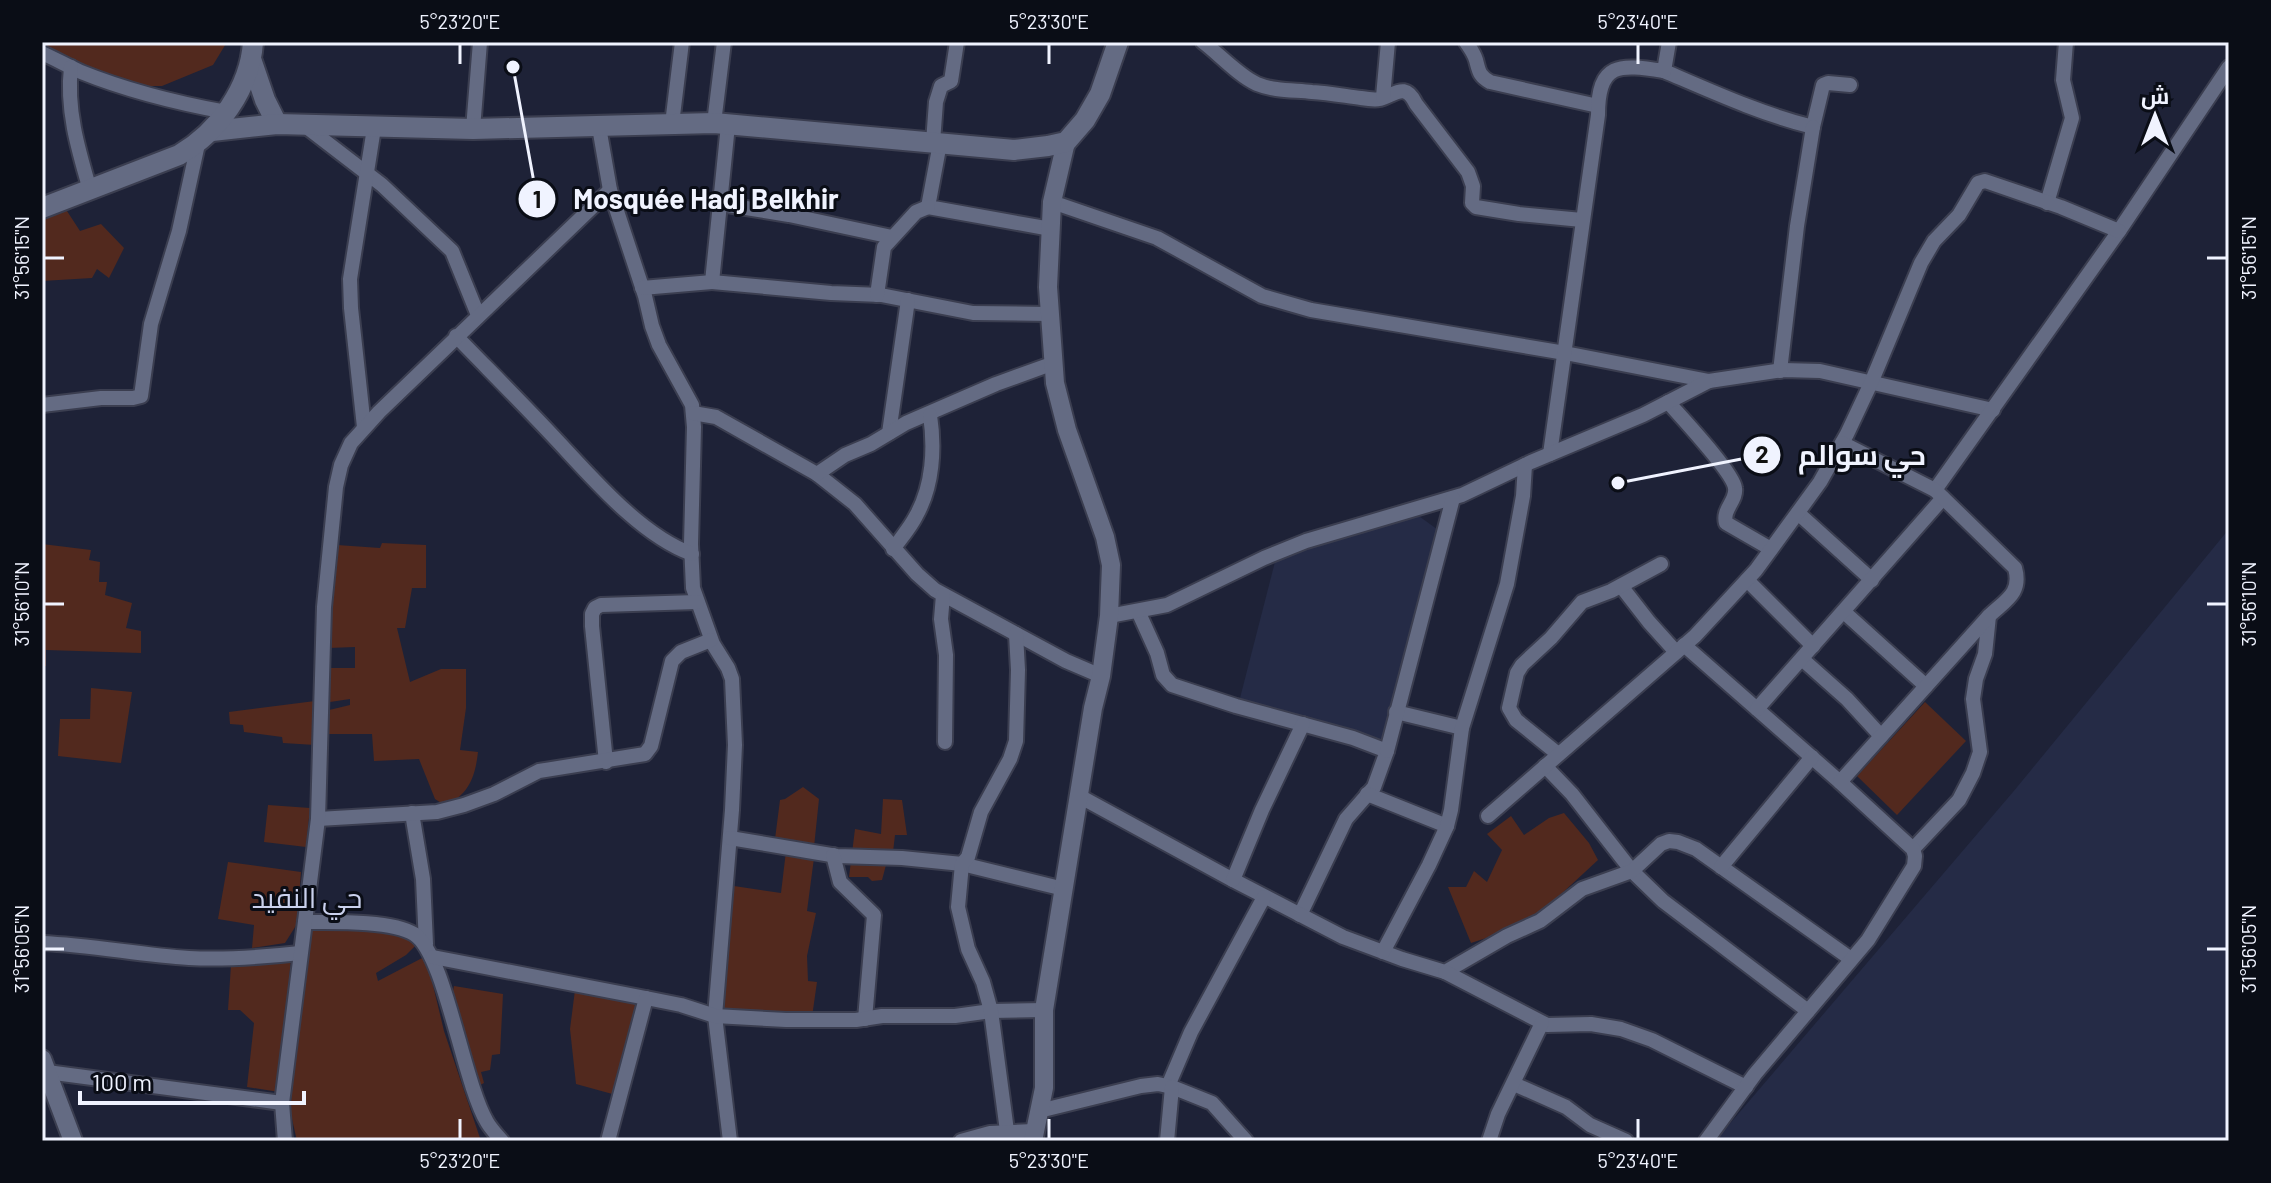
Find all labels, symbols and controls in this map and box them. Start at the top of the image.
text: 5°23'20"E [420,9,500,33]
text: 5°23'30"E [1009,9,1089,33]
text: 5°23'40"E [1598,9,1678,33]
north arrow [2115,76,2195,156]
text: ش [2141,82,2169,110]
callout: Mosquée Hadj Belkhir [517,173,854,225]
text: Mosquée Hadj Belkhir [573,181,839,215]
text: 1 [533,184,541,213]
text: 31°56'15"N [9,216,33,300]
text: 31°56'15"N [2236,216,2260,300]
callout: حي سوالم [1742,429,1942,481]
text: حي سوالم [1798,437,1926,478]
text: 2 [1755,439,1769,468]
text: 31°56'10"N [9,561,33,647]
text: 31°56'10"N [2236,561,2260,647]
district label: حي النفيد [252,880,362,920]
text: 31°56'05"N [9,905,33,993]
text: 31°56'05"N [2236,905,2260,993]
scale bar [80,1055,304,1105]
text: 100 m [92,1067,152,1096]
text: 5°23'20"E [420,1148,500,1172]
text: 5°23'30"E [1009,1148,1089,1172]
text: 5°23'40"E [1598,1148,1678,1172]

